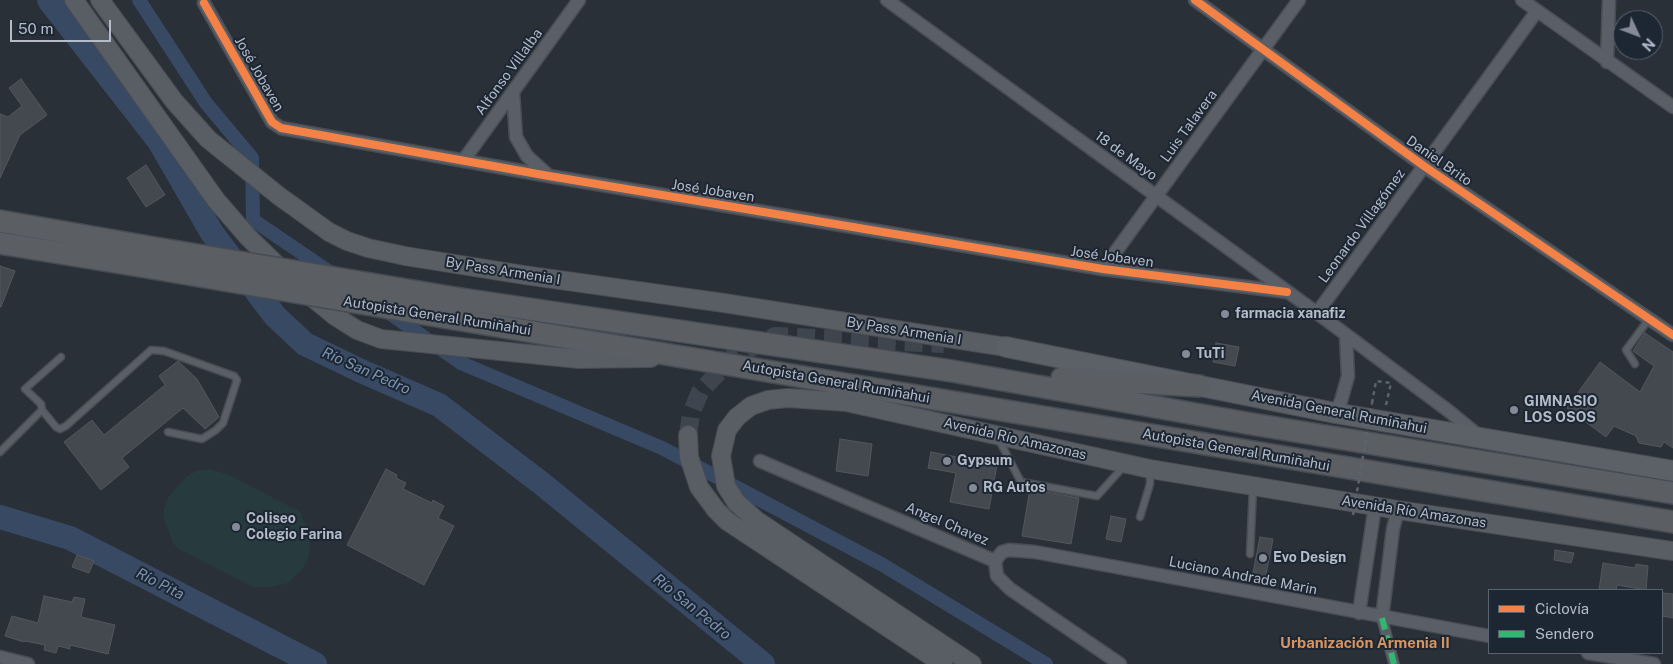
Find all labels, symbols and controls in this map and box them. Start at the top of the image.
scale bar [12,10,114,42]
north arrow [1613,10,1663,60]
text: 50 m [18,20,53,37]
street label: Alfonso Villalba [472,26,546,118]
street label: José Jobaven [231,34,287,114]
text: N [1639,35,1658,54]
street label: Luis Talavera [1157,87,1221,165]
street label: 18 de Mayo [1092,128,1160,184]
street label: Daniel Brito [1403,132,1475,190]
street label: Leonardo Villagómez [1315,166,1409,286]
street label: José Jobaven [670,176,756,206]
street label: José Jobaven [1069,243,1155,271]
street label: By Pass Armenia I [444,254,562,288]
street label: Autopista General Rumiñahui [342,293,532,339]
place label: farmacia xanafiz [1235,306,1345,322]
marker: farmacia xanafiz [1219,308,1231,320]
street label: By Pass Armenia I [845,314,963,348]
water label: Río San Pedro [319,344,413,398]
place label: TuTi [1196,346,1224,362]
marker: TuTi [1180,348,1192,360]
street label: Autopista General Rumiñahui [741,357,931,407]
street label: Avenida General Rumiñahui [1250,387,1428,437]
place label: GIMNASIO LOS OSOS [1524,394,1597,427]
marker: GIMNASIO LOS OSOS [1508,404,1520,416]
street label: Avenida Río Amazonas [942,414,1088,464]
street label: Autopista General Rumiñahui [1141,425,1331,475]
place label: Gypsum [957,453,1012,469]
marker: Gypsum [941,455,953,467]
place label: RG Autos [983,480,1046,496]
marker: RG Autos [967,482,979,494]
street label: Avenida Río Amazonas [1340,492,1488,532]
street label: Angel Chavez [903,499,991,549]
place label: Coliseo Colegio Farina [246,511,342,544]
marker: Coliseo Colegio Farina [230,521,242,533]
place label: Evo Design [1273,550,1346,566]
marker: Evo Design [1257,552,1269,564]
street label: Luciano Andrade Marin [1167,553,1319,599]
water label: Río Pita [133,564,187,604]
water label: Río San Pedro [650,570,734,644]
legend [1488,589,1663,654]
text: Ciclovía [1535,600,1589,617]
text: Sendero [1535,625,1594,642]
district label: Urbanización Armenia II [1280,634,1450,652]

